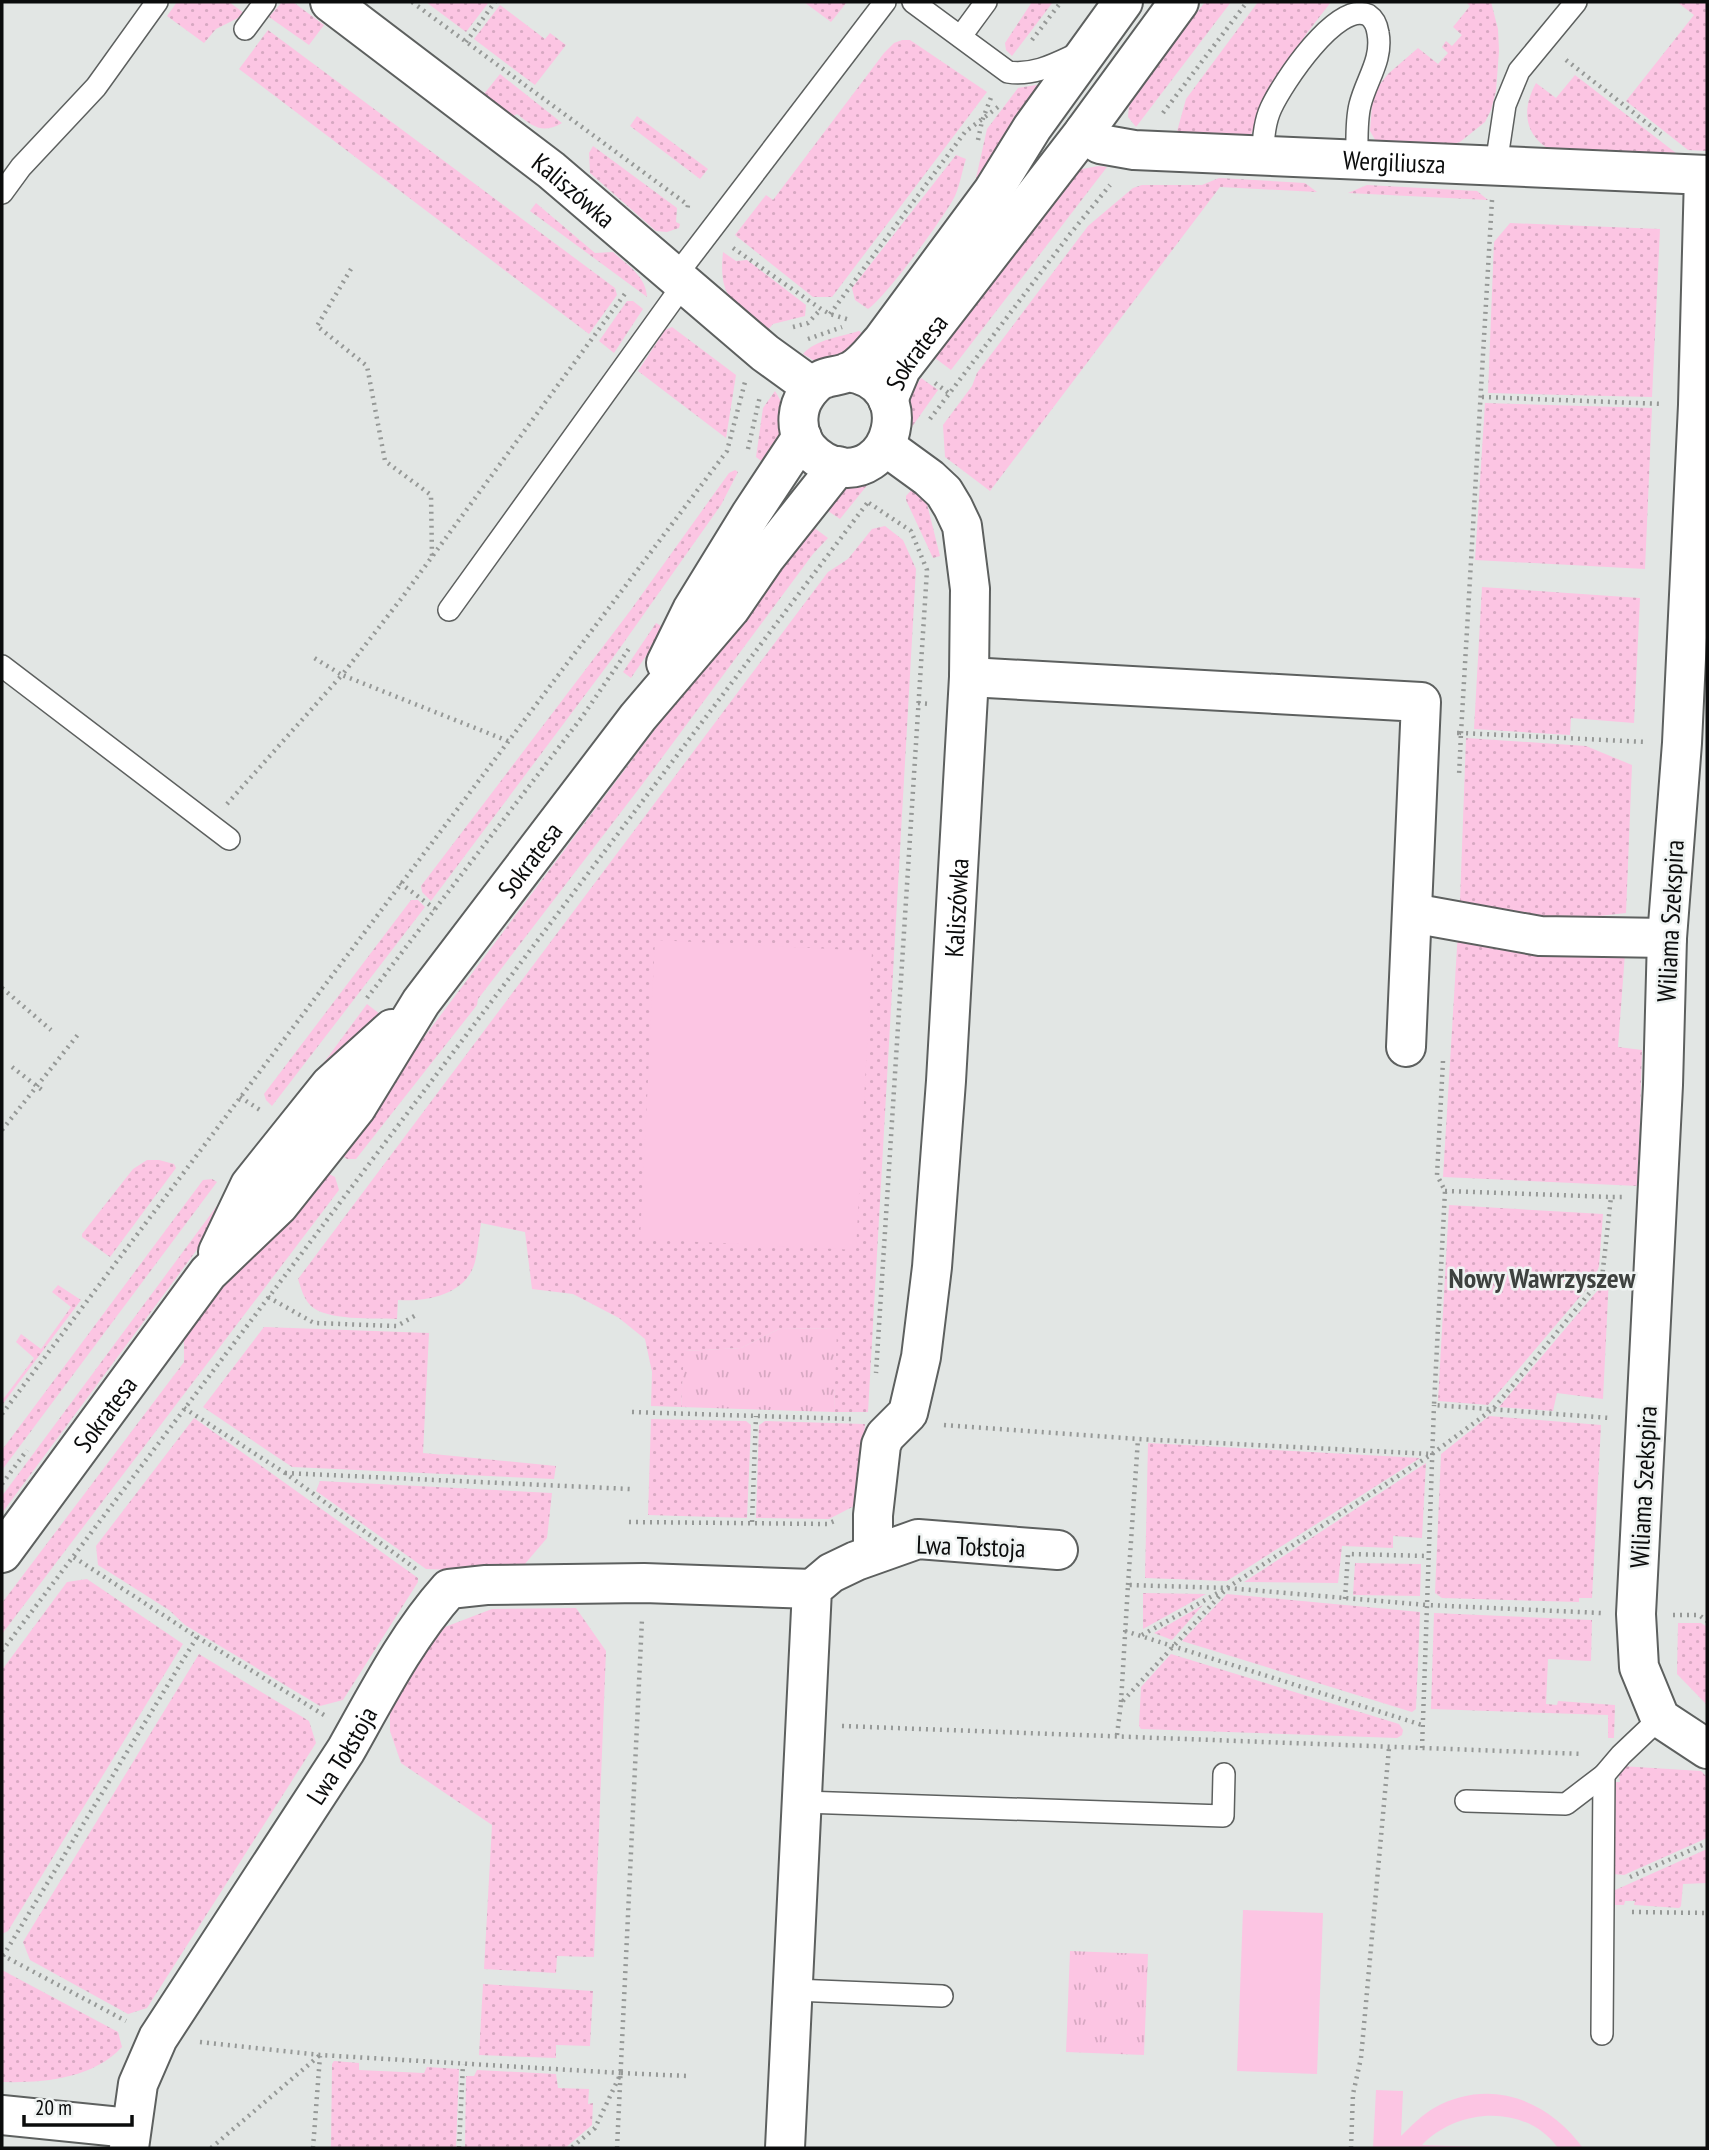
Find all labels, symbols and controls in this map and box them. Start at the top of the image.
street label: Wergiliusza [1342,143,1446,180]
street label: Kaliszówka [526,145,622,234]
street label: Sokratesa [878,307,954,395]
street label: Sokratesa [490,815,569,904]
street label: Wiliama Szekspira [1649,839,1691,1003]
street label: Kaliszówka [937,857,975,958]
district label: Nowy Wawrzyszew [1449,1259,1636,1296]
street label: Sokratesa [65,1369,144,1458]
street label: Wiliama Szekspira [1622,1405,1664,1569]
street label: Lwa Tołstoja [916,1528,1026,1564]
street label: Lwa Tołstoja [299,1700,384,1810]
scale bar [24,2084,133,2128]
text: 20 m [35,2094,72,2121]

